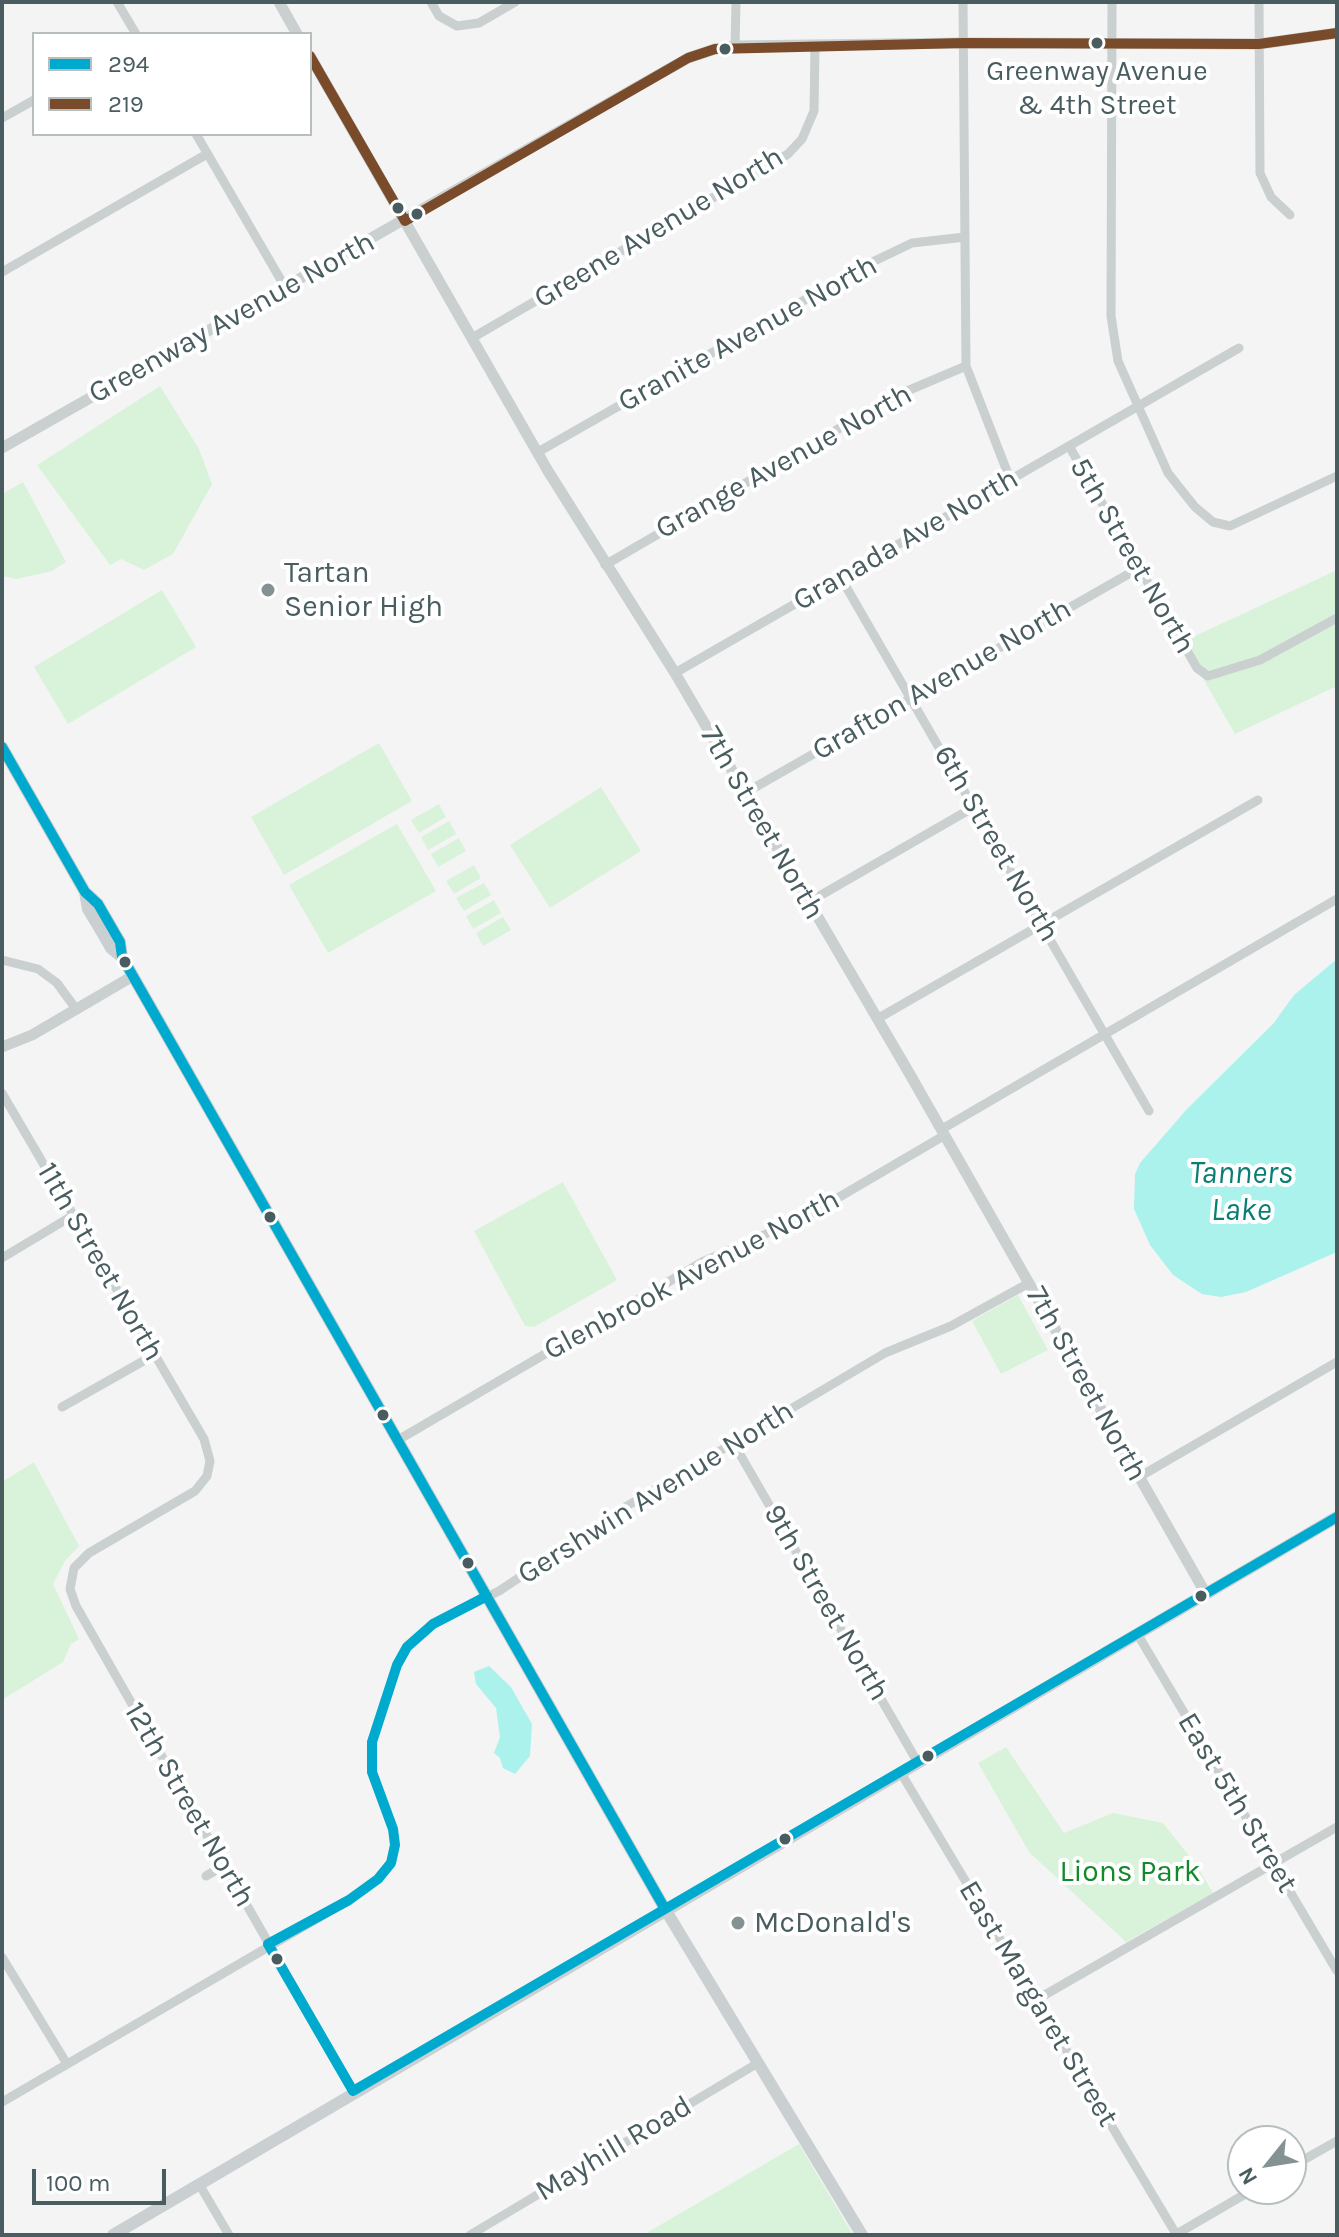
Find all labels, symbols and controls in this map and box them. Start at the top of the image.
legend [32,32,312,136]
marker: Greenway Avenue & 4th Street [1089,35,1105,51]
unlabelled marker [717,41,733,57]
text: 294 [108,50,149,78]
place label: Greenway Avenue & 4th Street [986,55,1208,121]
text: 219 [108,90,144,118]
street label: Greene Avenue North [528,139,790,317]
unlabelled marker [390,200,406,216]
unlabelled marker [409,206,425,222]
street label: Greenway Avenue North [83,224,381,412]
street label: Granite Avenue North [612,248,884,420]
street label: Grange Avenue North [650,377,918,547]
street label: 5th Street North [1061,452,1203,660]
street label: Granada Ave North [787,461,1025,619]
place label: Tartan Senior High [284,555,443,626]
marker: Tartan Senior High [259,581,277,599]
street label: Grafton Avenue North [806,591,1078,769]
street label: 7th Street North [692,720,832,926]
street label: 6th Street North [925,740,1067,948]
unlabelled marker [117,954,133,970]
water label: Tanners Lake [1189,1155,1293,1230]
street label: 11th Street North [29,1156,171,1368]
street label: Glenbrook Avenue North [538,1182,846,1368]
unlabelled marker [262,1209,278,1225]
street label: 7th Street North [1018,1280,1154,1488]
street label: Gershwin Avenue North [511,1393,801,1593]
unlabelled marker [375,1407,391,1423]
street label: 9th Street North [755,1499,897,1707]
unlabelled marker [460,1555,476,1571]
unlabelled marker [1193,1588,1209,1604]
street label: 12th Street North [116,1696,262,1914]
street label: East 5th Street [1169,1707,1305,1899]
unlabelled marker [920,1748,936,1764]
unlabelled marker [777,1831,793,1847]
park label: Lions Park [1059,1854,1201,1890]
street label: East Margaret Street [950,1875,1126,2133]
place label: McDonald's [754,1905,912,1941]
marker: McDonald's [729,1914,747,1932]
unlabelled marker [269,1951,285,1967]
street label: Mayhill Road [529,2088,699,2210]
north arrow [1227,2125,1307,2205]
scale bar [36,2153,170,2203]
text: N [1233,2163,1263,2189]
text: 100 m [46,2169,111,2197]

